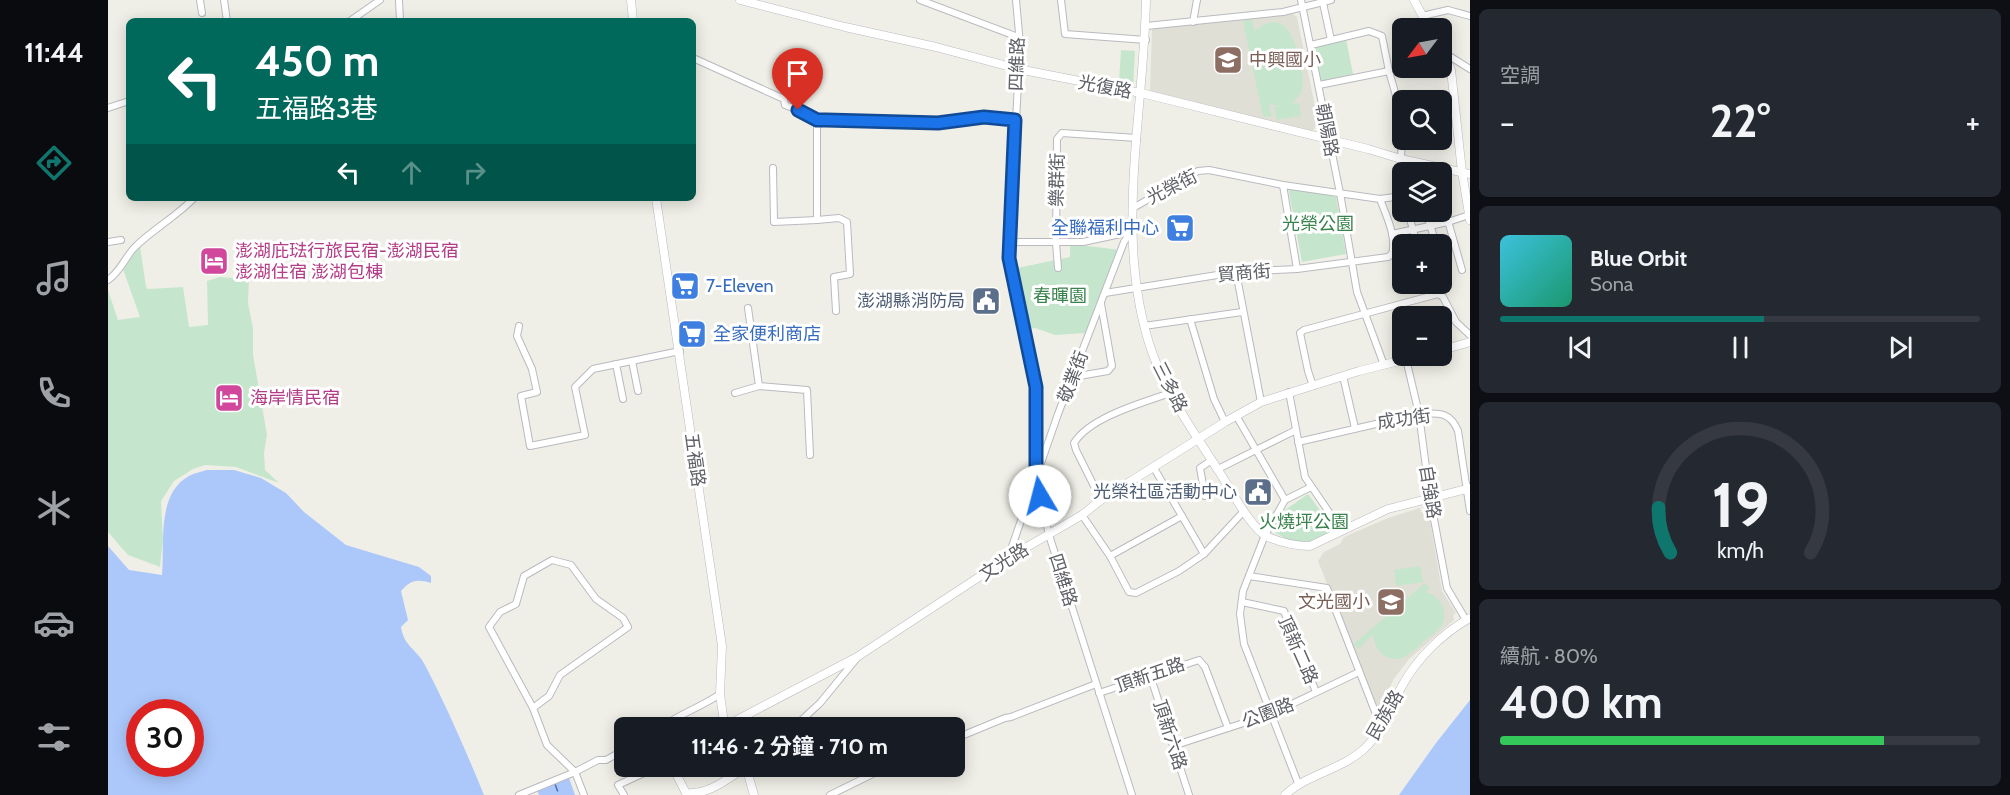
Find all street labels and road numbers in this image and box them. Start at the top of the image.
street label: 四維路 [1005,37,1029,91]
street label: 光復路 [1076,71,1134,103]
street label: 朝陽路 [1311,101,1343,159]
street label: 樂群街 [1046,153,1068,207]
street label: 光榮街 [1143,165,1201,209]
street label: 貿商街 [1216,260,1272,286]
street label: 敬業街 [1053,348,1093,406]
street label: 三多路 [1148,358,1192,416]
street label: 成功街 [1376,404,1432,434]
street label: 五福路 [680,432,710,488]
street label: 自強路 [1415,464,1445,520]
street label: 文光路 [975,538,1033,586]
street label: 四維路 [1044,551,1082,609]
street label: 頂新二路 [1273,613,1323,687]
street label: 頂新五路 [1112,653,1188,697]
street label: 民族路 [1362,686,1408,744]
street label: 公園路 [1239,693,1297,733]
street label: 頂新六路 [1148,697,1192,773]

